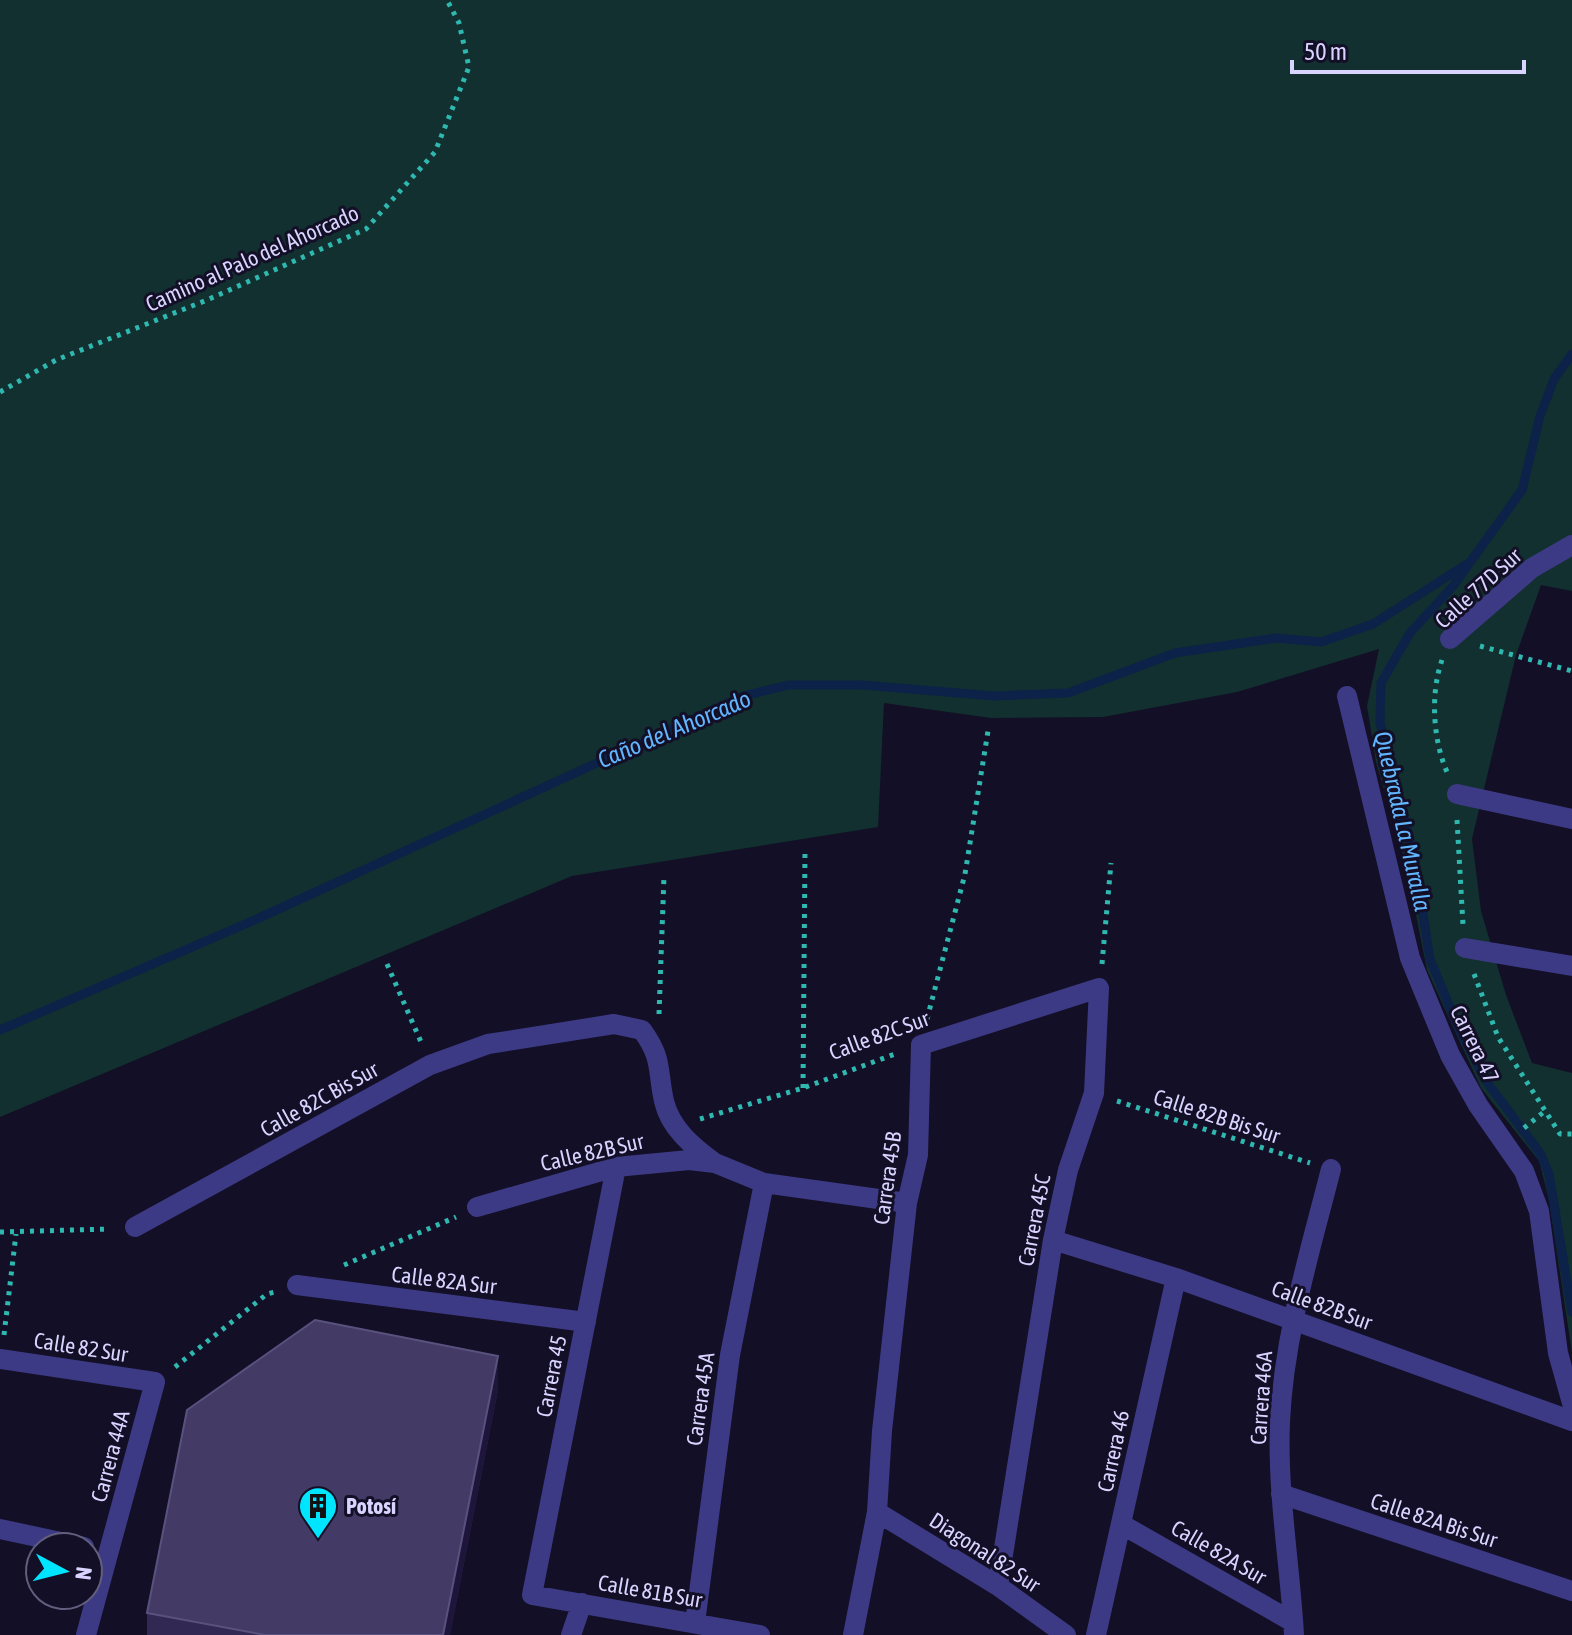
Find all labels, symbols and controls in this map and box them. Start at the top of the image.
scale bar [1292,24,1524,74]
text: 50 m [1304,38,1347,65]
street label: Camino al Palo del Ahorcado [141,199,363,317]
street label: Calle 77D Sur [1430,542,1527,633]
water label: Caño del Ahorcado [593,685,755,773]
water label: Quebrada La Muralla [1369,728,1437,914]
street label: Carrera 47 [1445,1001,1505,1087]
street label: Calle 82C Sur [825,1005,933,1065]
street label: Calle 82C Bis Sur [255,1056,383,1142]
street label: Calle 82B Bis Sur [1151,1083,1284,1149]
street label: Calle 82B Sur [538,1127,647,1176]
street label: Carrera 45B [868,1129,906,1226]
street label: Carrera 45C [1012,1172,1056,1268]
street label: Calle 82A Sur [390,1261,498,1299]
street label: Calle 82B Sur [1268,1275,1376,1335]
street label: Calle 82 Sur [32,1327,130,1367]
street label: Carrera 45 [530,1333,572,1419]
street label: Carrera 46A [1245,1350,1277,1446]
street label: Carrera 45A [681,1351,719,1447]
street label: Carrera 44A [85,1407,135,1505]
street label: Carrera 46 [1092,1408,1134,1494]
building icon: Potosí [297,1485,339,1540]
street label: Calle 82A Bis Sur [1367,1487,1501,1553]
place label: Potosí [346,1493,397,1519]
street label: Diagonal 82 Sur [925,1507,1046,1598]
street label: Calle 82A Sur [1167,1514,1272,1590]
north arrow [24,1531,104,1611]
text: N [70,1565,98,1581]
street label: Calle 81B Sur [596,1569,704,1613]

